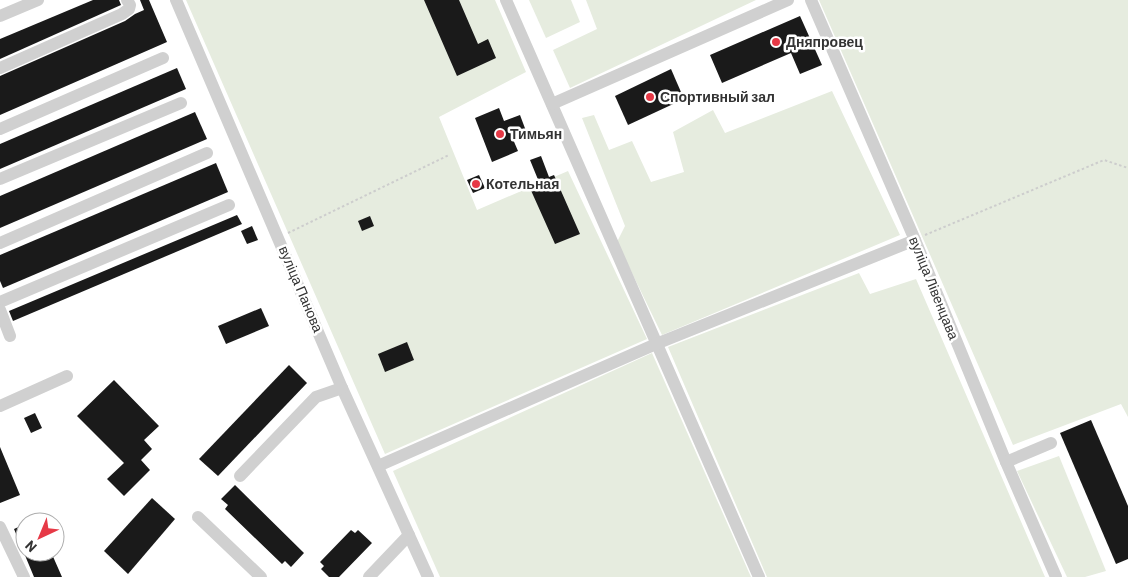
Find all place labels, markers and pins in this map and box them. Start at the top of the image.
place label: Дняпровец [786,33,863,50]
marker: Дняпровец [770,36,782,48]
place label: Спортивный зал [660,88,775,105]
marker: Спортивный зал [644,91,656,103]
place label: Тимьян [510,125,562,142]
marker: Тимьян [494,128,506,140]
place label: Котельная [486,175,559,192]
marker: Котельная [470,178,482,190]

